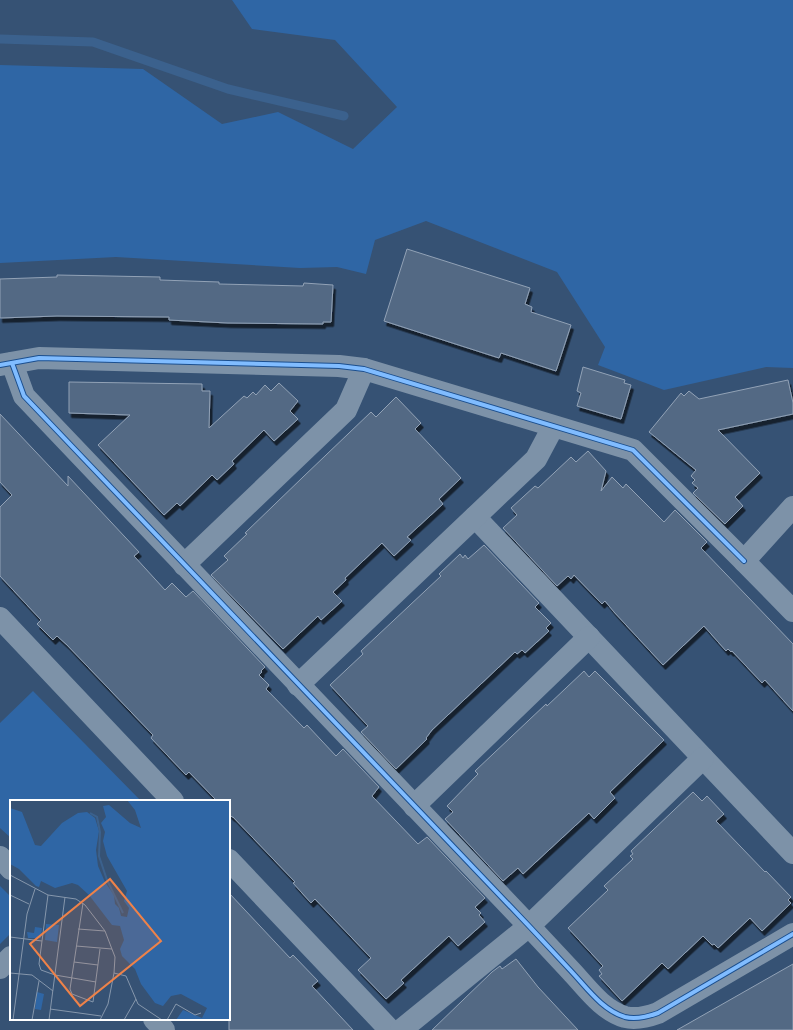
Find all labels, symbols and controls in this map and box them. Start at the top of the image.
inset map [10,800,230,1020]

